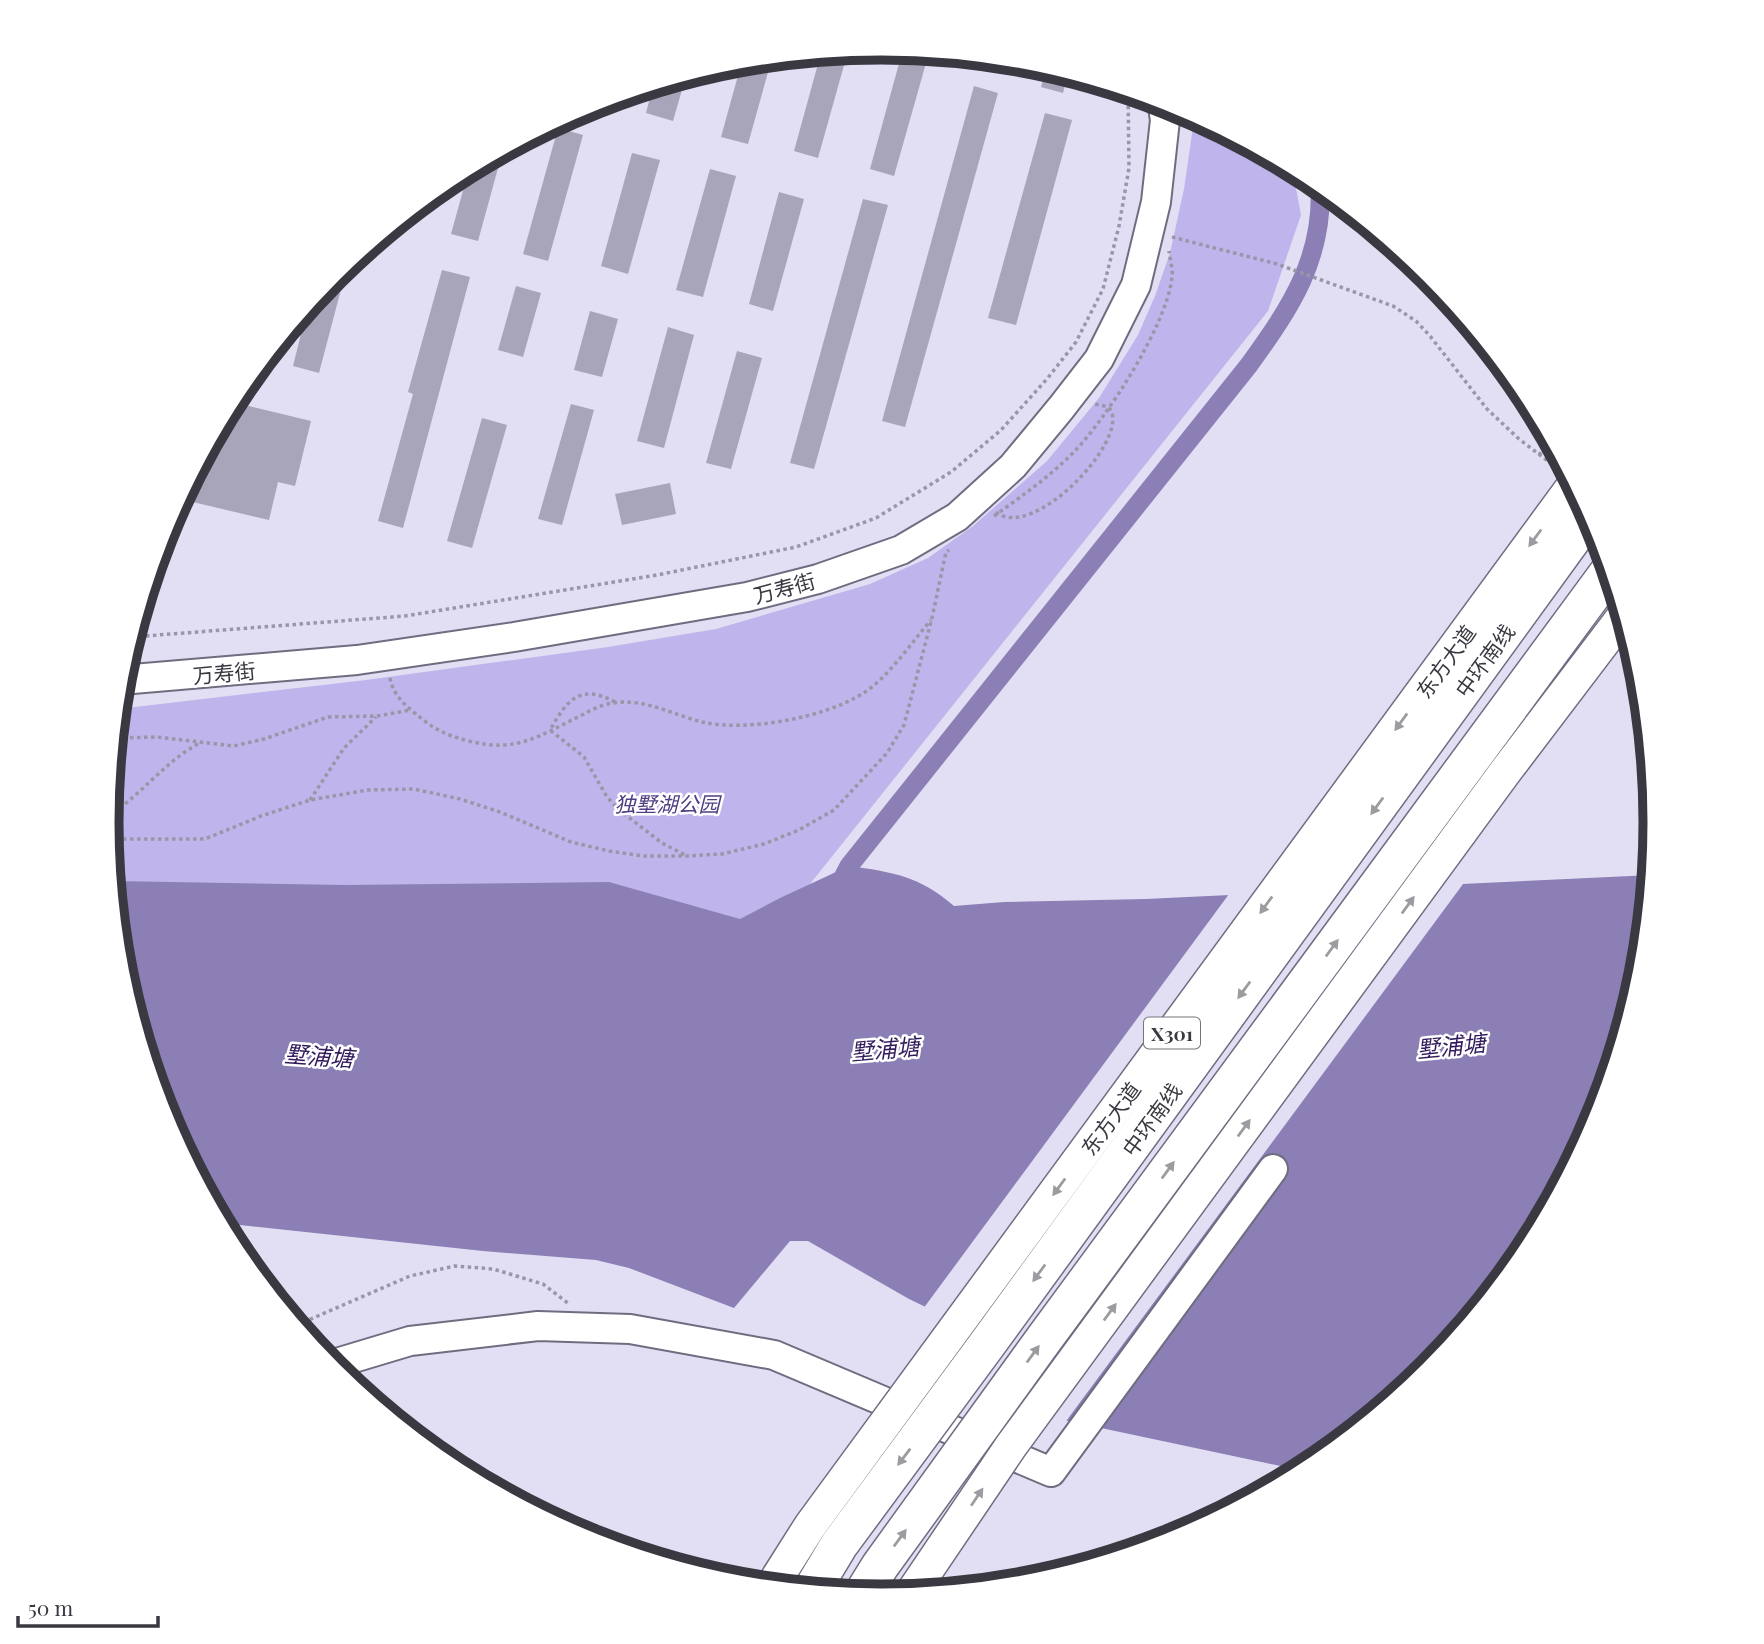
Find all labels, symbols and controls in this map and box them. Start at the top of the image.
one-way arrow [1528,529,1542,547]
street label: 万寿街 [750,565,818,609]
street label: 中环南线 [1448,618,1520,702]
street label: 东方大道 [1409,619,1481,703]
street label: 万寿街 [191,655,257,689]
one-way arrow [1394,713,1408,731]
park label: 独墅湖公园 [615,789,722,817]
one-way arrow [1371,797,1385,815]
one-way arrow [1259,896,1273,914]
one-way arrow [1400,896,1414,914]
one-way arrow [1325,939,1339,957]
one-way arrow [1237,981,1251,999]
road number: X301 [1144,1018,1200,1049]
water label: 墅浦塘 [1415,1026,1491,1064]
water label: 墅浦塘 [849,1029,925,1066]
water label: 墅浦塘 [284,1037,358,1073]
street label: 东方大道 [1074,1076,1146,1160]
street label: 中环南线 [1115,1077,1187,1161]
one-way arrow [1237,1119,1251,1137]
one-way arrow [1161,1162,1176,1180]
one-way arrow [1052,1178,1066,1196]
one-way arrow [1032,1264,1046,1282]
one-way arrow [1102,1303,1116,1321]
one-way arrow [1026,1345,1040,1363]
one-way arrow [897,1448,911,1466]
one-way arrow [970,1487,983,1506]
one-way arrow [893,1529,907,1547]
scale bar [18,1584,158,1628]
text: 50 m [28,1593,74,1621]

